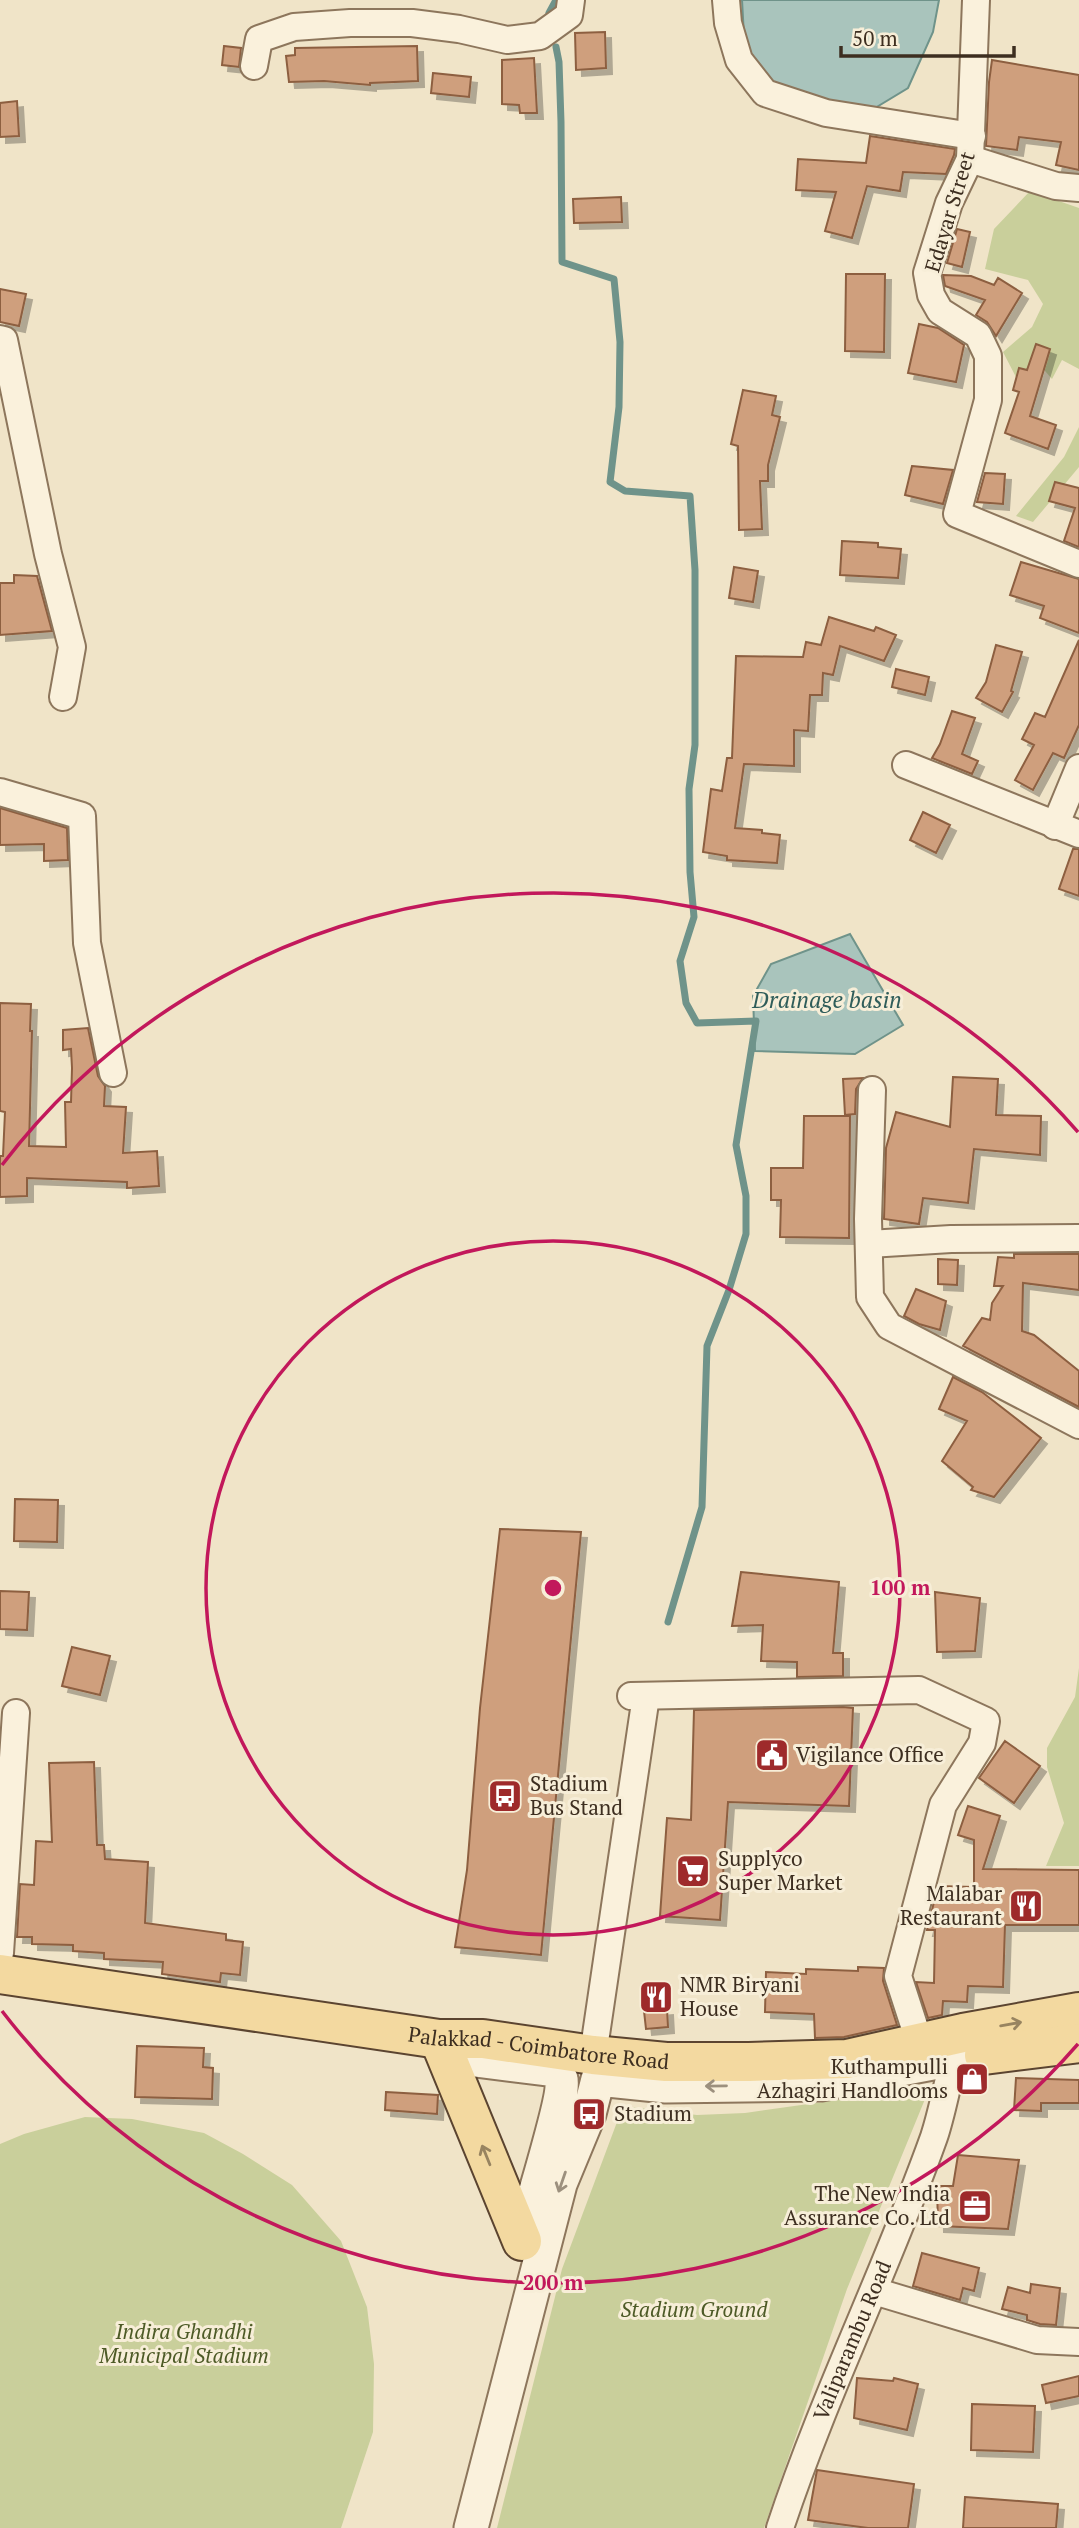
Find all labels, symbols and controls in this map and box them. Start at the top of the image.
scale bar [841,14,1014,58]
text: 50 m [852,24,898,52]
street label: Edayar Street [917,148,981,276]
water label: Drainage basin [751,984,902,1015]
text: 100 m [870,1573,931,1601]
centre of rings [541,1576,565,1600]
public building icon: Vigilance Office [753,1736,791,1774]
place label: Vigilance Office [796,1740,944,1768]
place label: Stadium Bus Stand [530,1769,623,1821]
bus stop icon: Stadium Bus Stand [486,1777,524,1815]
place label: Supplyco Super Market [718,1844,843,1896]
supermarket icon: Supplyco Super Market [674,1852,712,1890]
place label: Malabar Restaurant [900,1879,1002,1931]
restaurant icon: Malabar Restaurant [1007,1887,1045,1925]
place label: NMR Biryani House [680,1970,800,2022]
restaurant icon: NMR Biryani House [637,1978,675,2016]
one-way arrow [999,2017,1022,2030]
street label: Palakkad - Coimbatore Road [406,2020,671,2075]
place label: Kuthampulli Azhagiri Handlooms [757,2052,948,2104]
shop icon: Kuthampulli Azhagiri Handlooms [953,2060,991,2098]
one-way arrow [705,2079,728,2092]
bus stop icon: Stadium [570,2095,608,2133]
place label: Stadium [614,2099,692,2127]
one-way arrow [479,2145,492,2167]
one-way arrow [555,2170,567,2192]
place label: The New India Assurance Co. Ltd [784,2179,950,2231]
office icon: The New India Assurance Co. Ltd [956,2187,994,2225]
street label: Valiparambu Road [806,2256,897,2424]
text: 200 m [523,2268,584,2296]
park label: Stadium Ground [621,2295,768,2323]
park label: Indira Ghandhi Municipal Stadium [98,2317,269,2369]

